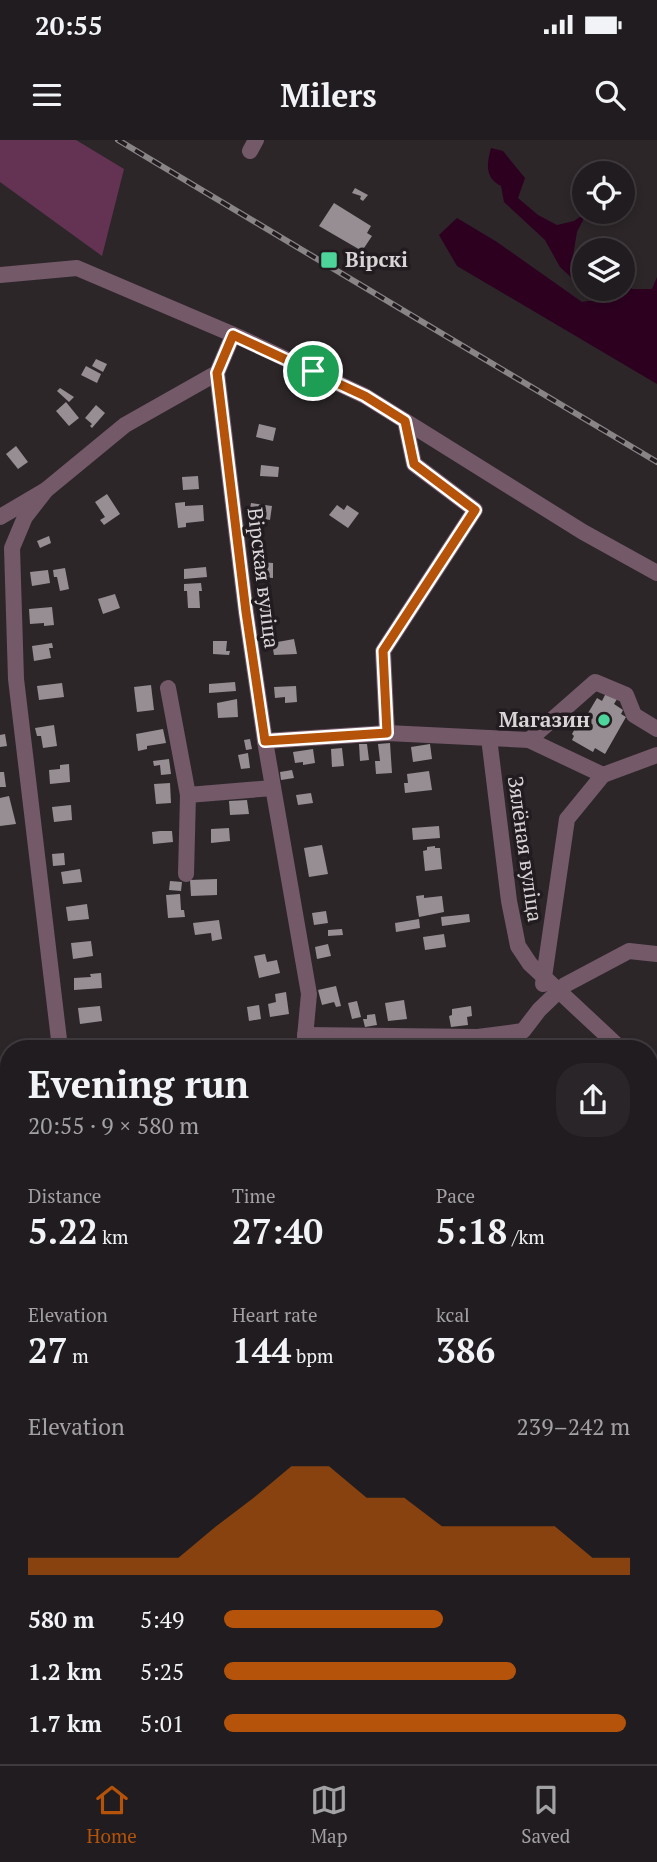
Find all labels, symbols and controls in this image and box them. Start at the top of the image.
text: 20:55 [35,8,103,42]
text: Milers [280,74,377,116]
icon: menu [28,76,66,114]
icon: search [591,76,629,114]
map controls [572,161,635,301]
button: locate [572,161,635,224]
button: layers [572,238,635,301]
place label: Вірскі [345,245,408,273]
marker: Вірскі [319,250,339,270]
pin [283,341,343,401]
icon: arrive [294,352,332,390]
street label: Вірская вуліца [241,506,287,650]
place label: Магазин [499,705,590,733]
marker: Магазин [596,712,612,728]
street label: Зялёная вуліца [502,774,550,924]
text: Evening run [28,1059,249,1109]
button: share [556,1063,630,1137]
text: 20:55 · 9 × 580 m [28,1110,199,1141]
text: Distance [28,1183,101,1208]
text: Time [232,1183,275,1208]
text: Pace [436,1183,475,1208]
text: 5.22 [28,1208,98,1254]
text: 27:40 [232,1208,323,1254]
text: 5:18 [436,1208,507,1254]
text: km [98,1224,129,1249]
text: /km [507,1224,545,1249]
text: Elevation [28,1302,108,1327]
text: Heart rate [232,1302,317,1327]
text: kcal [436,1302,470,1327]
text: 27 [28,1327,68,1373]
text: 144 [232,1327,291,1373]
text: 386 [436,1327,495,1373]
text: m [68,1343,89,1368]
text: bpm [291,1343,333,1368]
text: Elevation [28,1411,125,1442]
text: 239–242 m [517,1411,630,1442]
text: 580 m [28,1604,94,1635]
text: 5:49 [140,1604,184,1635]
text: 1.2 km [28,1656,102,1687]
text: 5:25 [140,1656,184,1687]
text: 1.7 km [28,1708,102,1739]
text: 5:01 [140,1708,184,1739]
tab: Home [87,1781,137,1848]
tab: Map [310,1781,348,1848]
tab: Saved [521,1781,570,1848]

